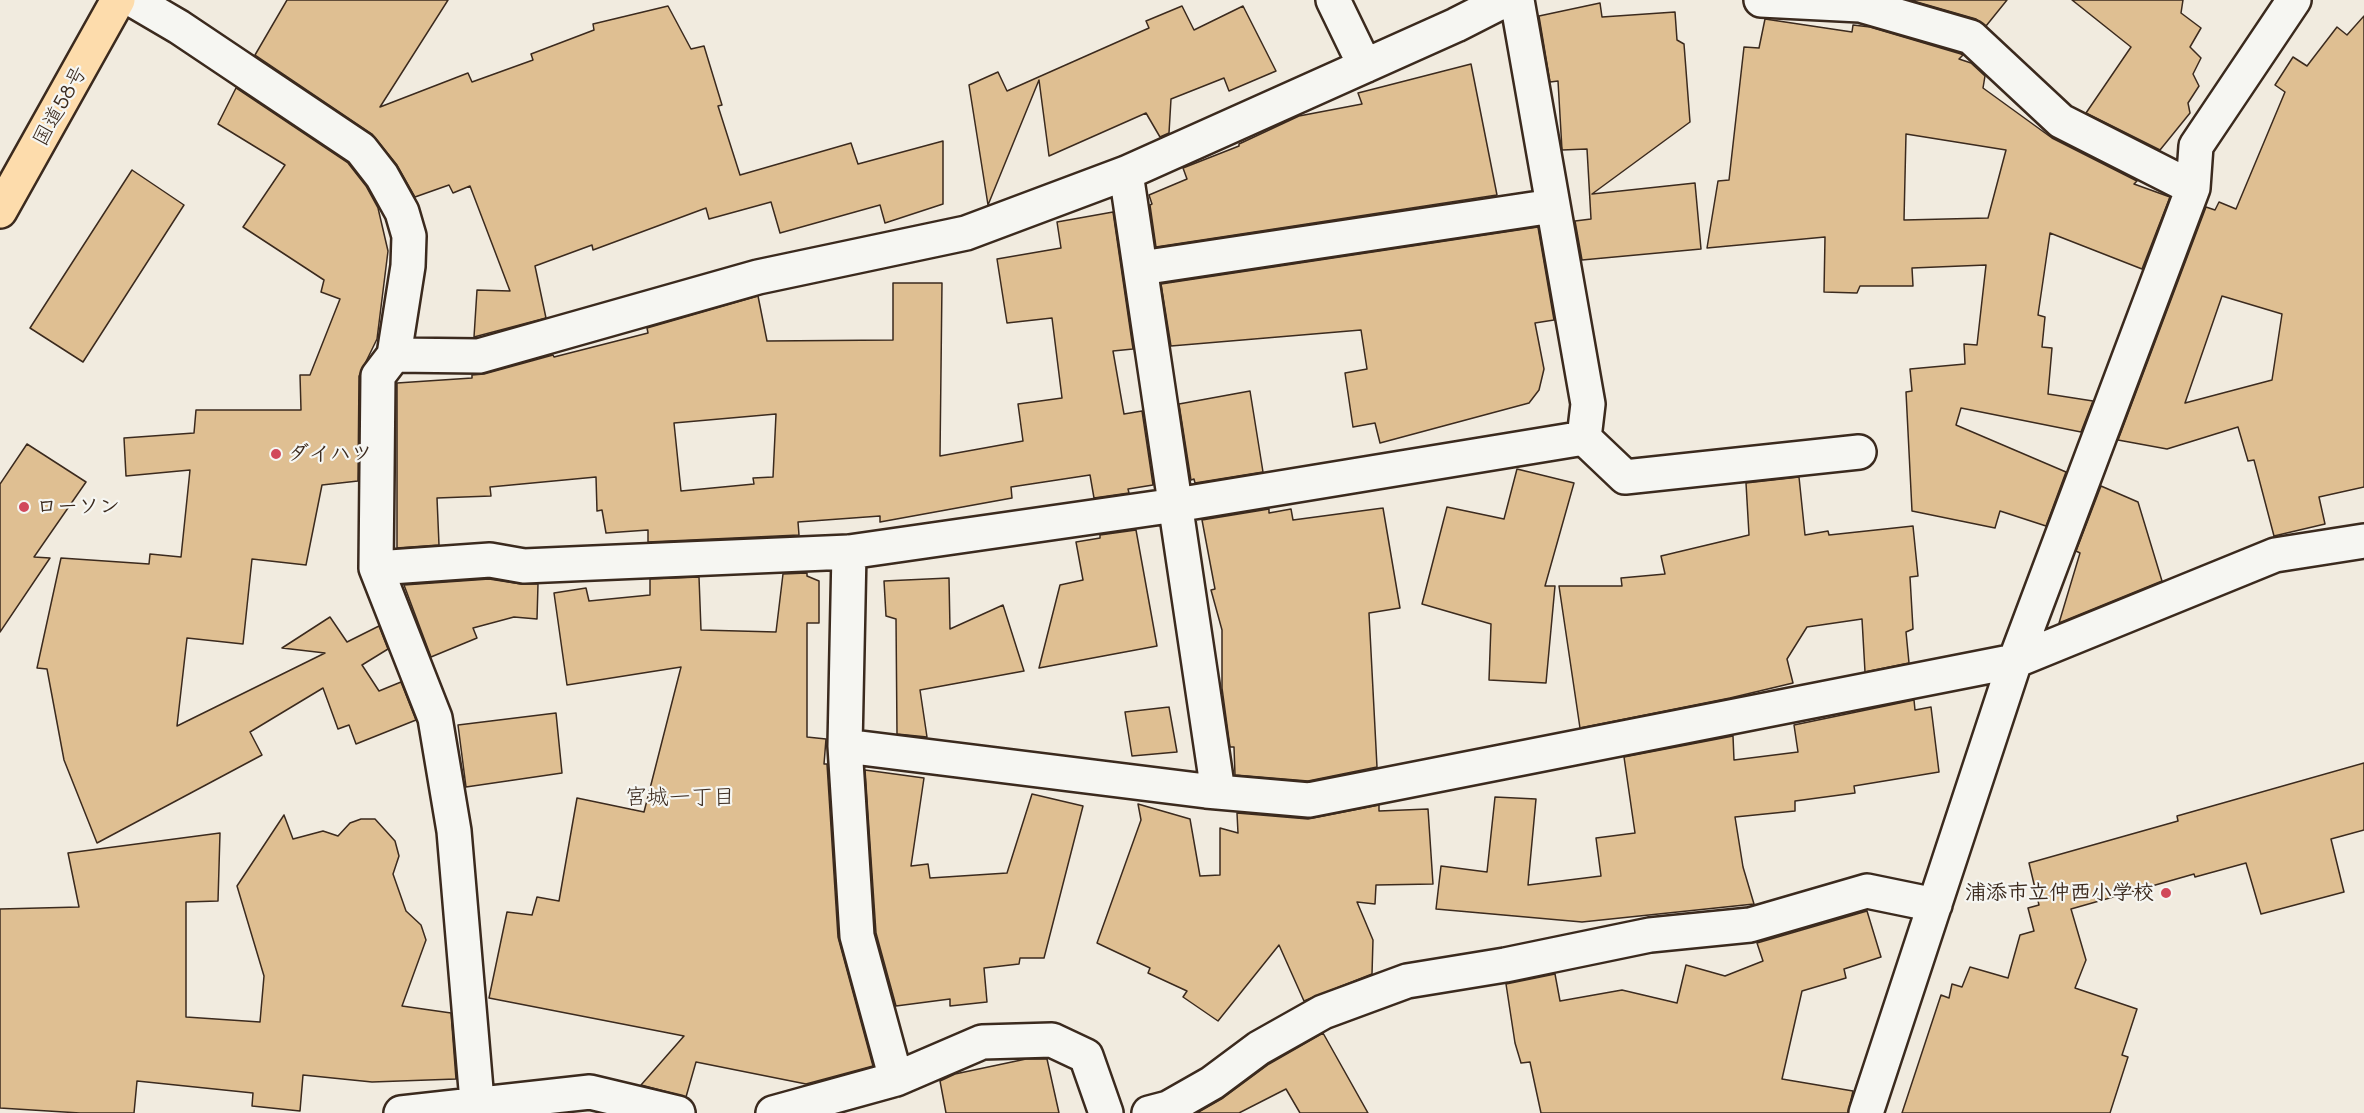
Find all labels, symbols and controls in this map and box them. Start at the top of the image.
street label: 国道58号 [28,61,92,151]
place label: ダイハツ [288,441,372,467]
marker: ダイハツ [269,447,283,461]
place label: ローソン [36,494,120,520]
marker: ローソン [17,500,31,514]
district label: 宮城一丁目 [625,784,735,810]
place label: 浦添市立仲西小学校 [1965,880,2154,906]
marker: 浦添市立仲西小学校 [2159,886,2173,900]

